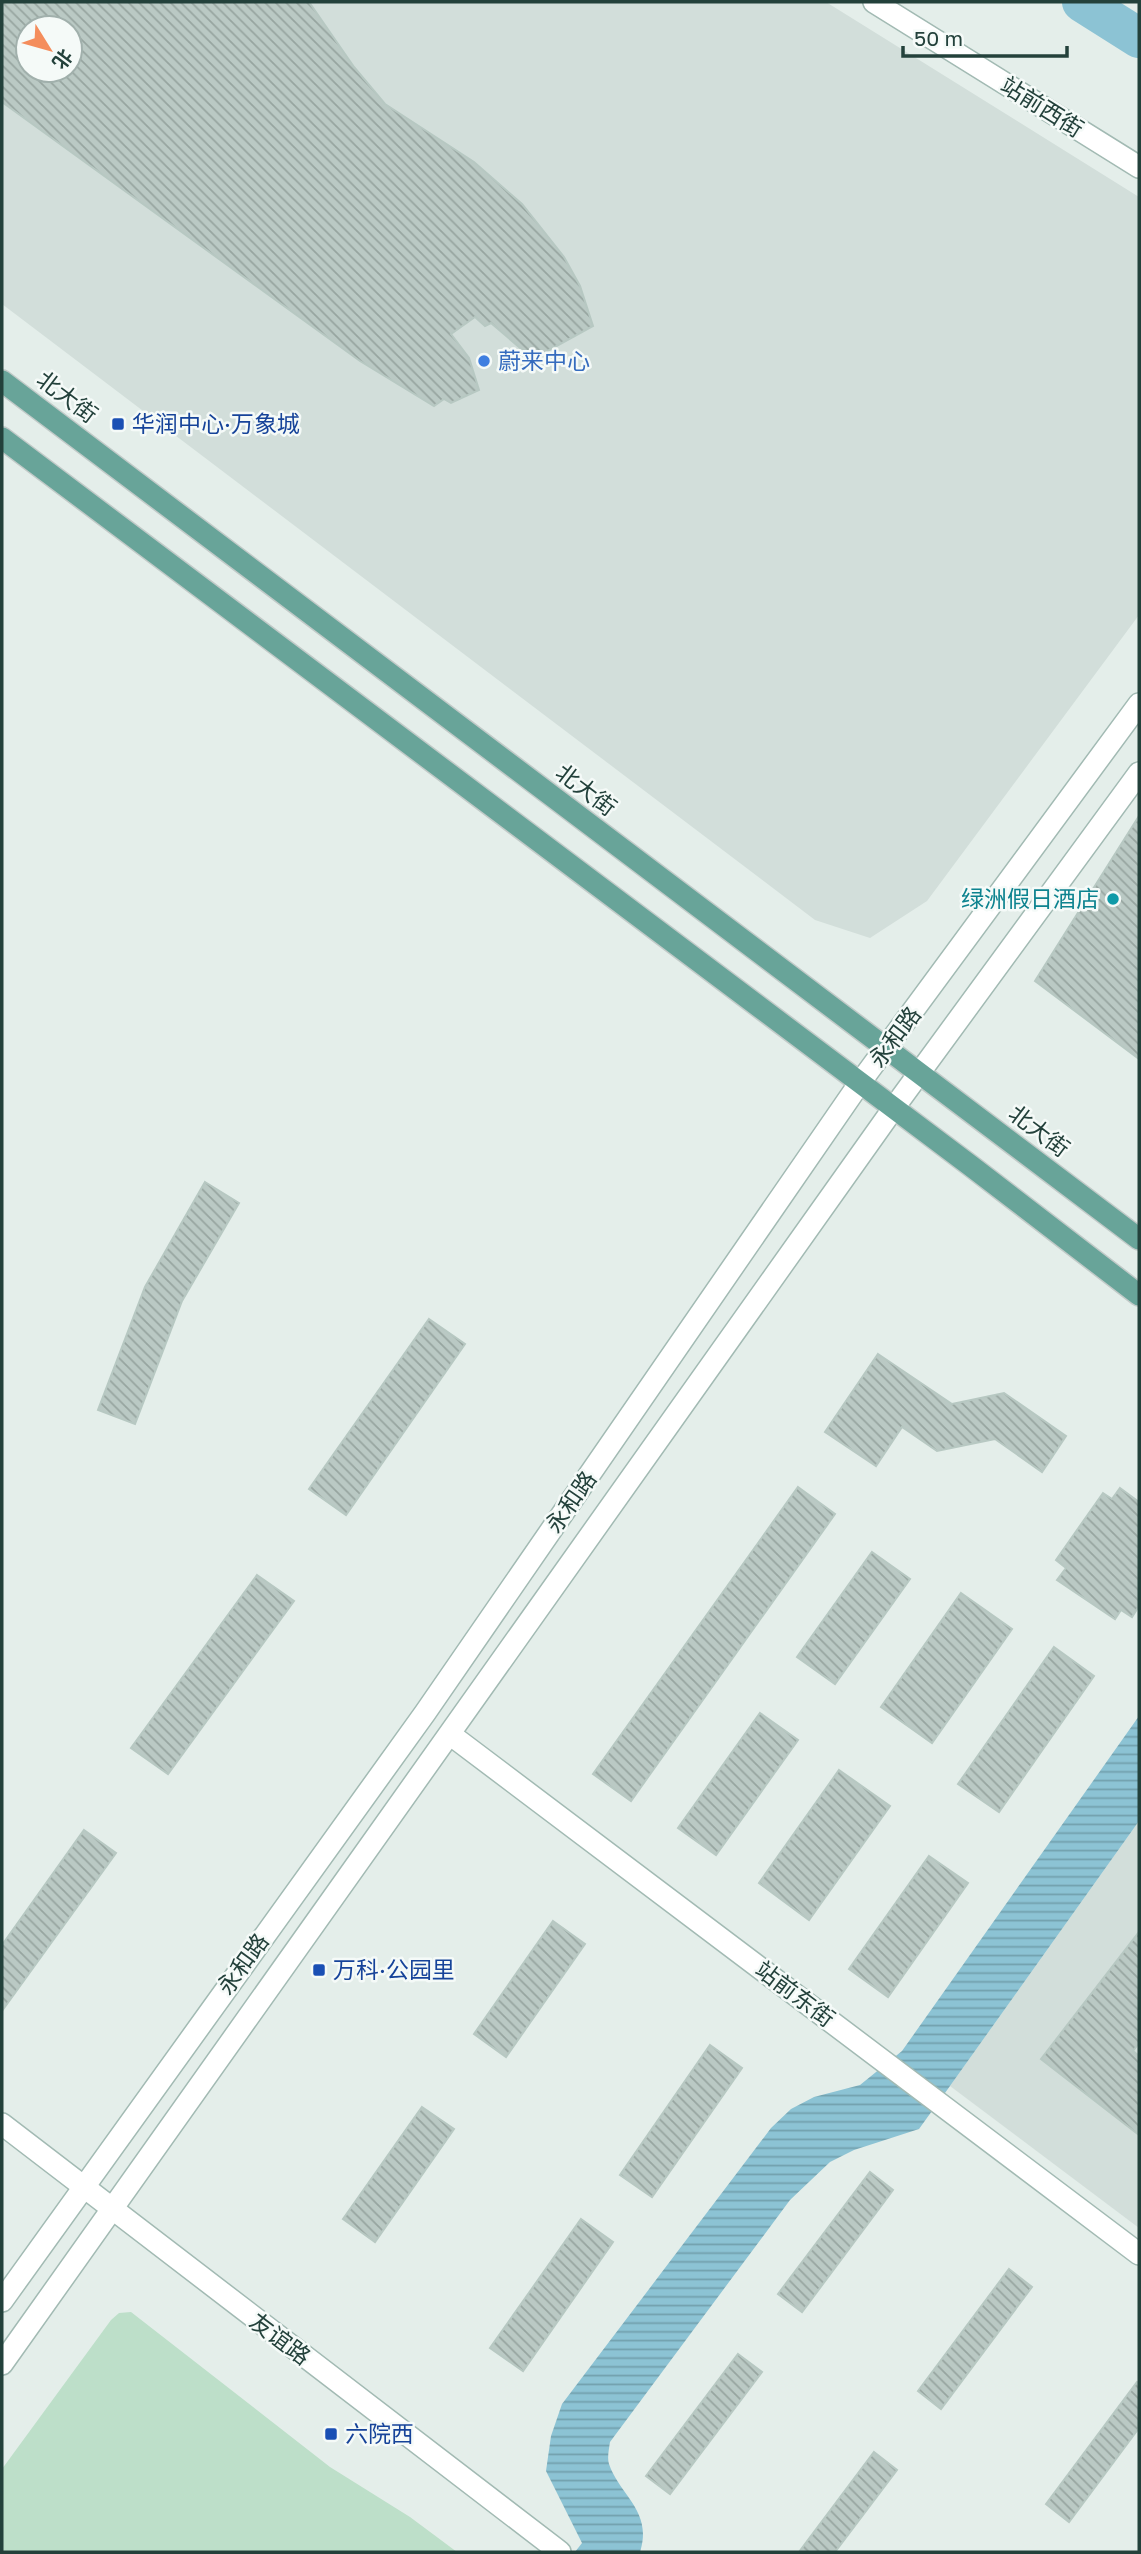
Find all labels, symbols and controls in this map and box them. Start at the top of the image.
north arrow [14,14,84,84]
scale bar [903,14,1068,58]
text: 50 m [914,25,963,51]
text: 北 [48,45,78,74]
street label: 站前西街 [996,70,1089,142]
place label: 蔚来中心 [498,346,590,374]
marker: 蔚来中心 [476,353,492,369]
street label: 北大街 [32,364,104,428]
place label: 华润中心·万象城 [132,409,300,437]
marker: 华润中心·万象城 [110,416,126,432]
street label: 北大街 [551,757,623,821]
place label: 绿洲假日酒店 [961,884,1099,912]
marker: 绿洲假日酒店 [1105,891,1121,907]
street label: 永和路 [862,1000,926,1072]
street label: 北大街 [1004,1098,1076,1162]
street label: 永和路 [539,1465,601,1538]
street label: 永和路 [211,1927,274,2000]
street label: 站前东街 [750,1954,841,2032]
place label: 万科·公园里 [333,1955,455,1983]
marker: 万科·公园里 [311,1962,327,1978]
street label: 友谊路 [245,2306,317,2370]
place label: 六院西 [345,2419,414,2447]
marker: 六院西 [323,2426,339,2442]

